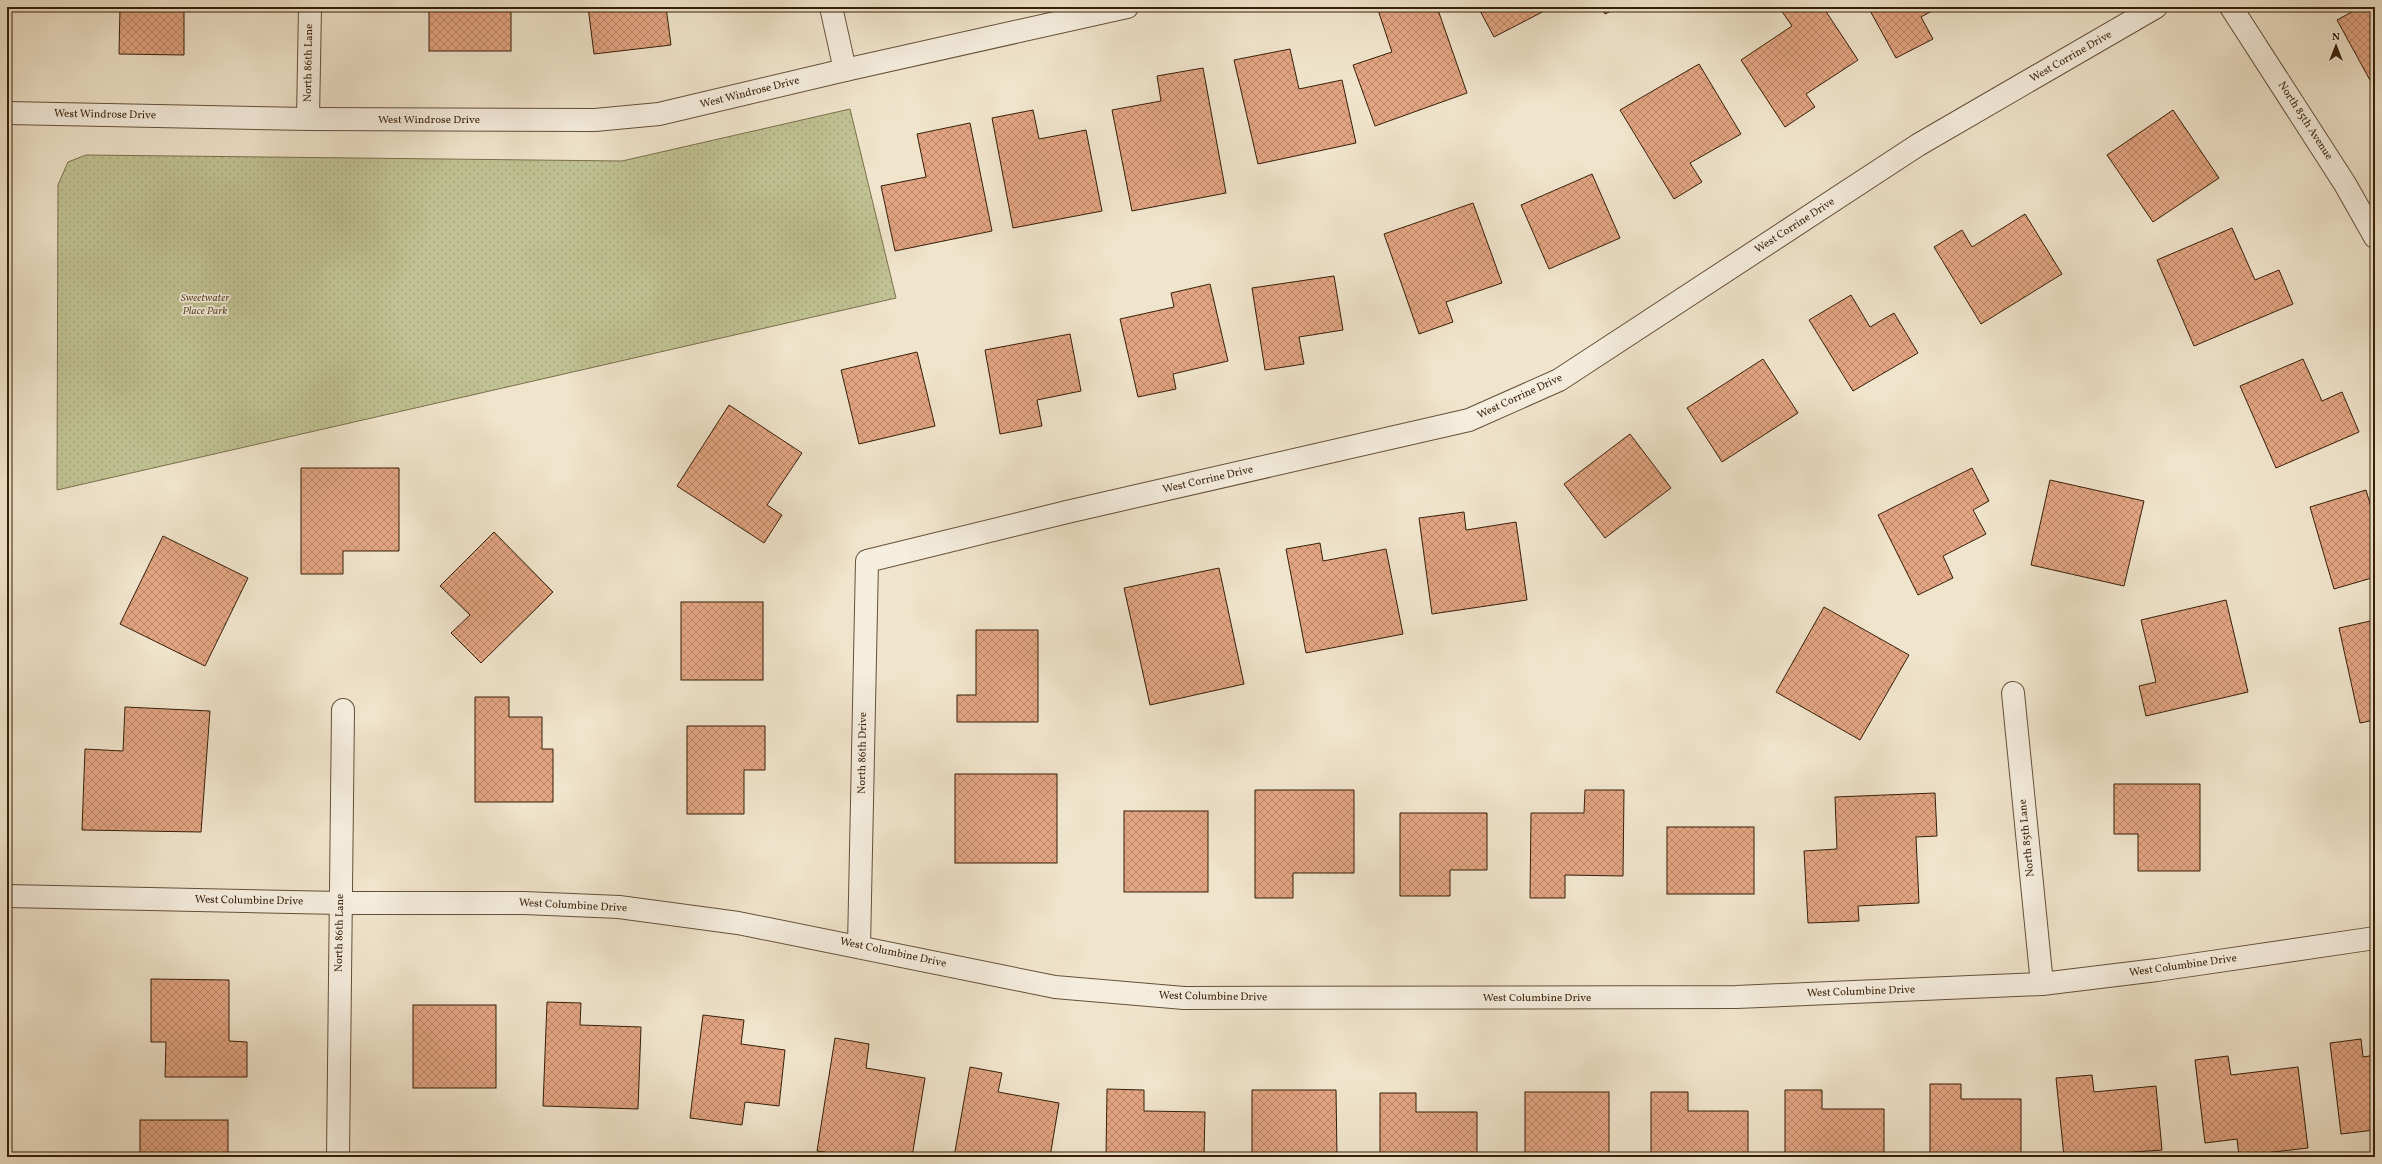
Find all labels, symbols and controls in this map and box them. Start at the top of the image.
street label: North 86th Lane [301,24,317,102]
north arrow [2316,26,2356,66]
street label: West Corrine Drive [2027,27,2115,87]
text: N [2332,30,2340,45]
street label: West Windrose Drive [699,73,801,113]
street label: North 85th Avenue [2274,79,2336,163]
street label: West Windrose Drive [54,107,156,123]
street label: West Windrose Drive [378,113,480,128]
street label: West Corrine Drive [1752,195,1838,257]
park label: Sweetwater Place Park [181,291,230,319]
street label: West Corrine Drive [1475,371,1565,423]
street label: West Corrine Drive [1161,462,1255,498]
street label: North 86th Drive [855,712,871,794]
street label: North 85th Lane [2015,798,2039,878]
street label: West Columbine Drive [195,893,303,909]
street label: North 86th Lane [332,894,348,972]
street label: West Columbine Drive [518,896,628,916]
street label: West Columbine Drive [838,934,948,972]
street label: West Columbine Drive [2128,951,2238,981]
street label: West Columbine Drive [1807,983,1915,1001]
street label: West Columbine Drive [1159,989,1267,1005]
street label: West Columbine Drive [1483,991,1591,1006]

